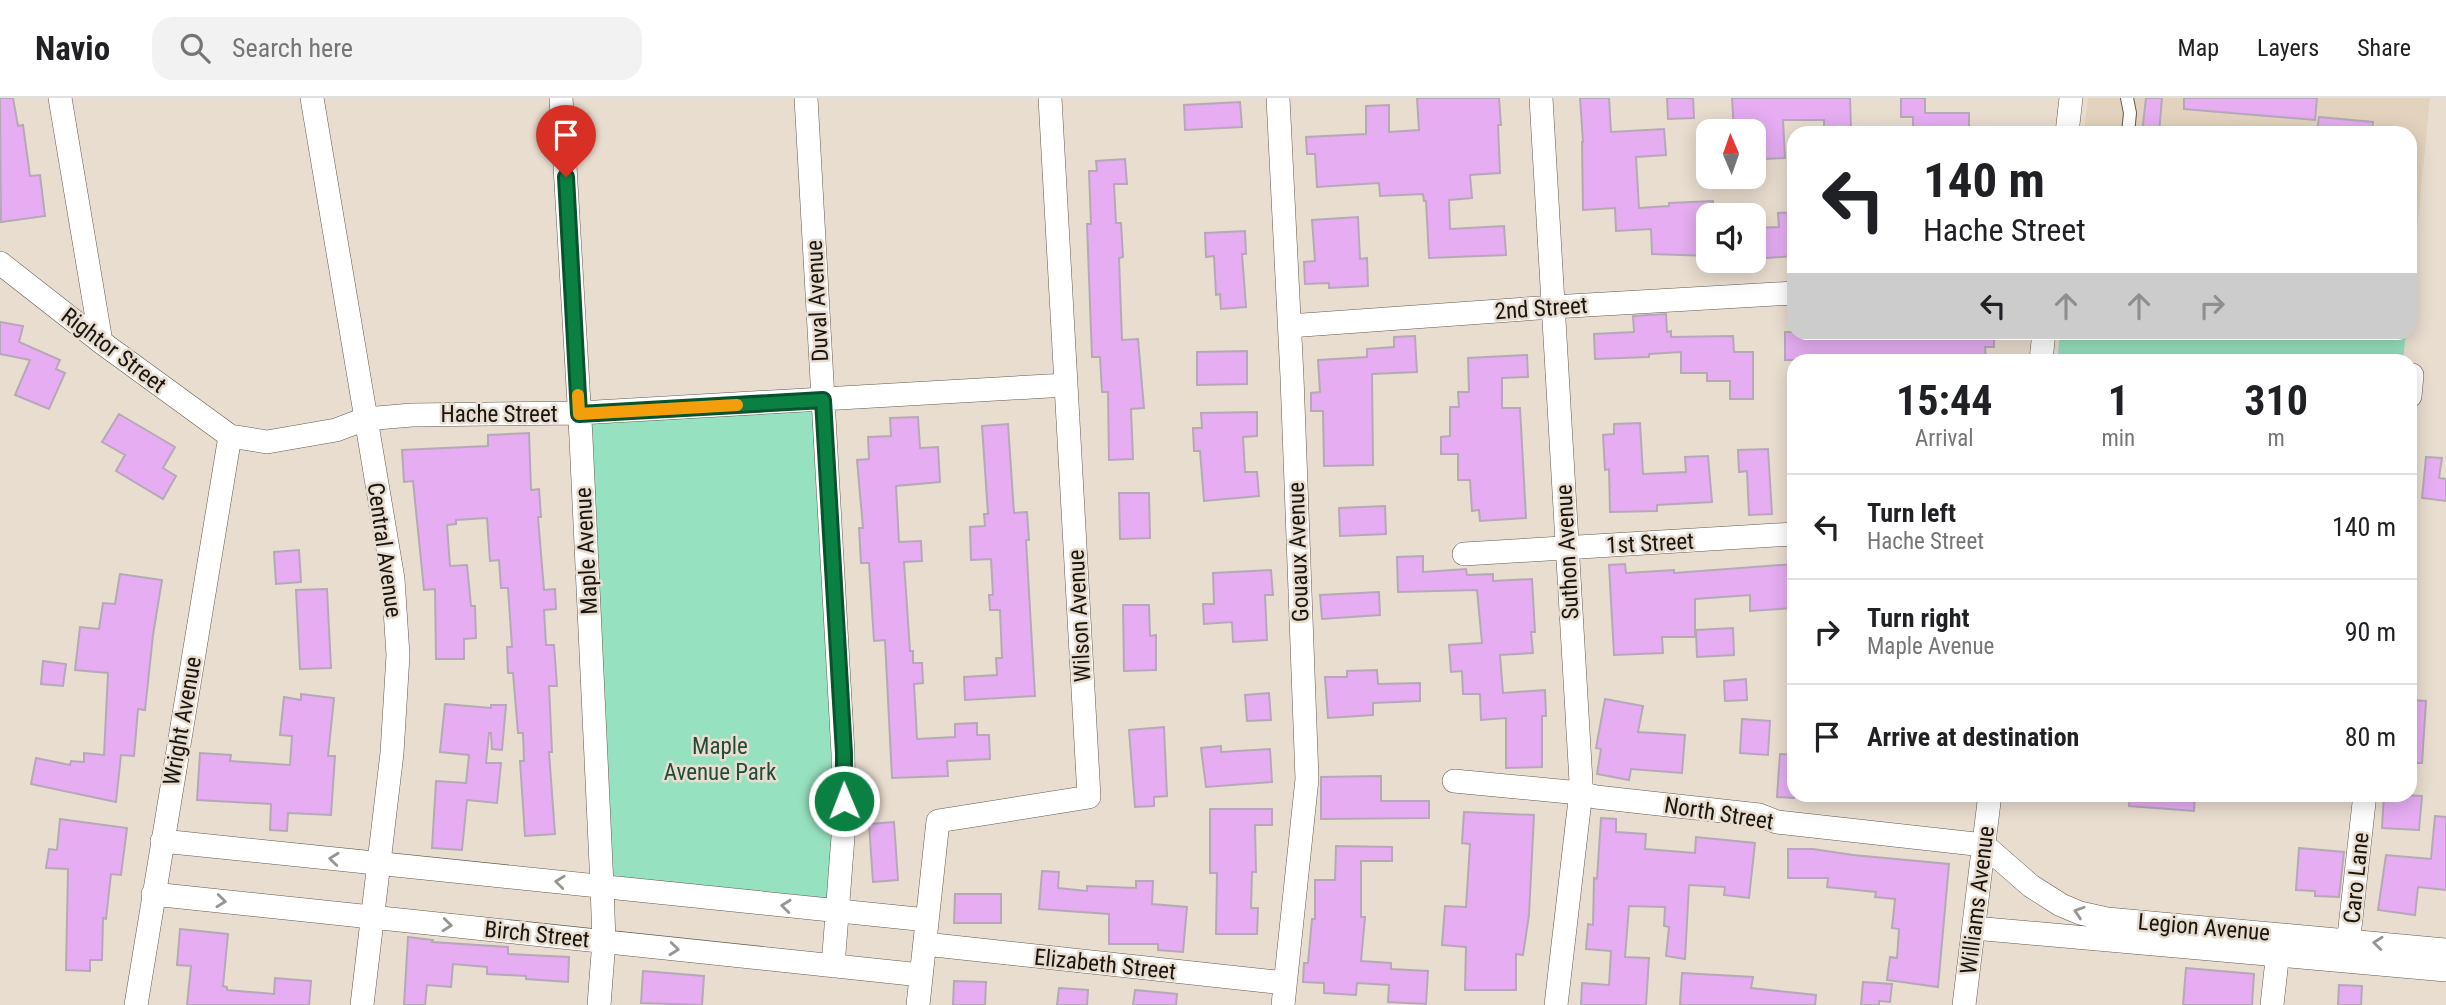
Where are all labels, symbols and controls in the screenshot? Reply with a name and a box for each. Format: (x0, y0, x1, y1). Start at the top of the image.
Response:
search box (152, 17, 642, 80)
text: Navio (35, 29, 110, 68)
icon: search (176, 29, 214, 67)
text: Search here (232, 33, 353, 63)
text: Map (2178, 34, 2219, 62)
text: Layers (2257, 34, 2319, 62)
text: Share (2357, 34, 2411, 62)
pin (536, 105, 596, 177)
icon: arrive (547, 116, 585, 154)
north arrow (1696, 119, 1766, 189)
map controls (1696, 119, 1766, 273)
text: 140 m (1923, 152, 2045, 209)
icon: left (1808, 154, 1899, 245)
button: sound (1696, 203, 1766, 273)
text: Hache Street (1923, 211, 2086, 249)
street label: Duval Avenue (801, 239, 834, 362)
icon: left (1974, 287, 2012, 325)
icon: ahead (2047, 287, 2085, 325)
icon: ahead (2120, 287, 2158, 325)
icon: right (2193, 287, 2231, 325)
street label: 2nd Street (1494, 292, 1588, 325)
street label: Rightor Street (56, 302, 171, 399)
text: 15:44 (1896, 376, 1992, 425)
text: 1 (2108, 376, 2129, 425)
text: 310 (2244, 376, 2308, 425)
street label: Hache Street (441, 401, 557, 428)
text: Arrival (1915, 425, 1973, 452)
text: min (2101, 425, 2135, 452)
text: m (2267, 425, 2285, 452)
street label: Central Avenue (362, 481, 407, 619)
street label: Gouaux Avenue (1283, 482, 1314, 622)
street label: Suthon Avenue (1550, 484, 1585, 620)
street label: Maple Avenue (570, 487, 603, 615)
text: Turn left (1867, 498, 1956, 528)
icon: left (1808, 508, 1846, 546)
text: 140 m (2332, 512, 2396, 542)
street label: 1st Street (1605, 528, 1695, 559)
text: Hache Street (1867, 528, 1984, 555)
street label: Wilson Avenue (1063, 549, 1096, 683)
text: Turn right (1867, 603, 1969, 633)
icon: right (1808, 613, 1846, 651)
text: 90 m (2345, 617, 2396, 647)
text: Maple Avenue (1867, 633, 1994, 660)
street label: Wright Avenue (158, 655, 207, 788)
icon: arrive (1808, 718, 1846, 756)
text: Arrive at destination (1867, 722, 2079, 752)
text: 80 m (2345, 722, 2396, 752)
park label: Maple Avenue Park (664, 733, 777, 786)
position arrow (807, 764, 881, 838)
street label: North Street (1662, 792, 1776, 835)
street label: Williams Avenue (1955, 824, 2000, 976)
street label: Caro Lane (2338, 831, 2375, 925)
one-way arrow (328, 852, 339, 867)
one-way arrow (554, 875, 565, 890)
one-way arrow (216, 893, 227, 908)
one-way arrow (780, 898, 792, 913)
one-way arrow (2074, 905, 2086, 920)
street label: Legion Avenue (2137, 908, 2271, 947)
street label: Birch Street (483, 916, 591, 953)
one-way arrow (442, 917, 453, 932)
one-way arrow (2372, 936, 2383, 951)
one-way arrow (668, 941, 679, 956)
street label: Elizabeth Street (1033, 944, 1177, 985)

